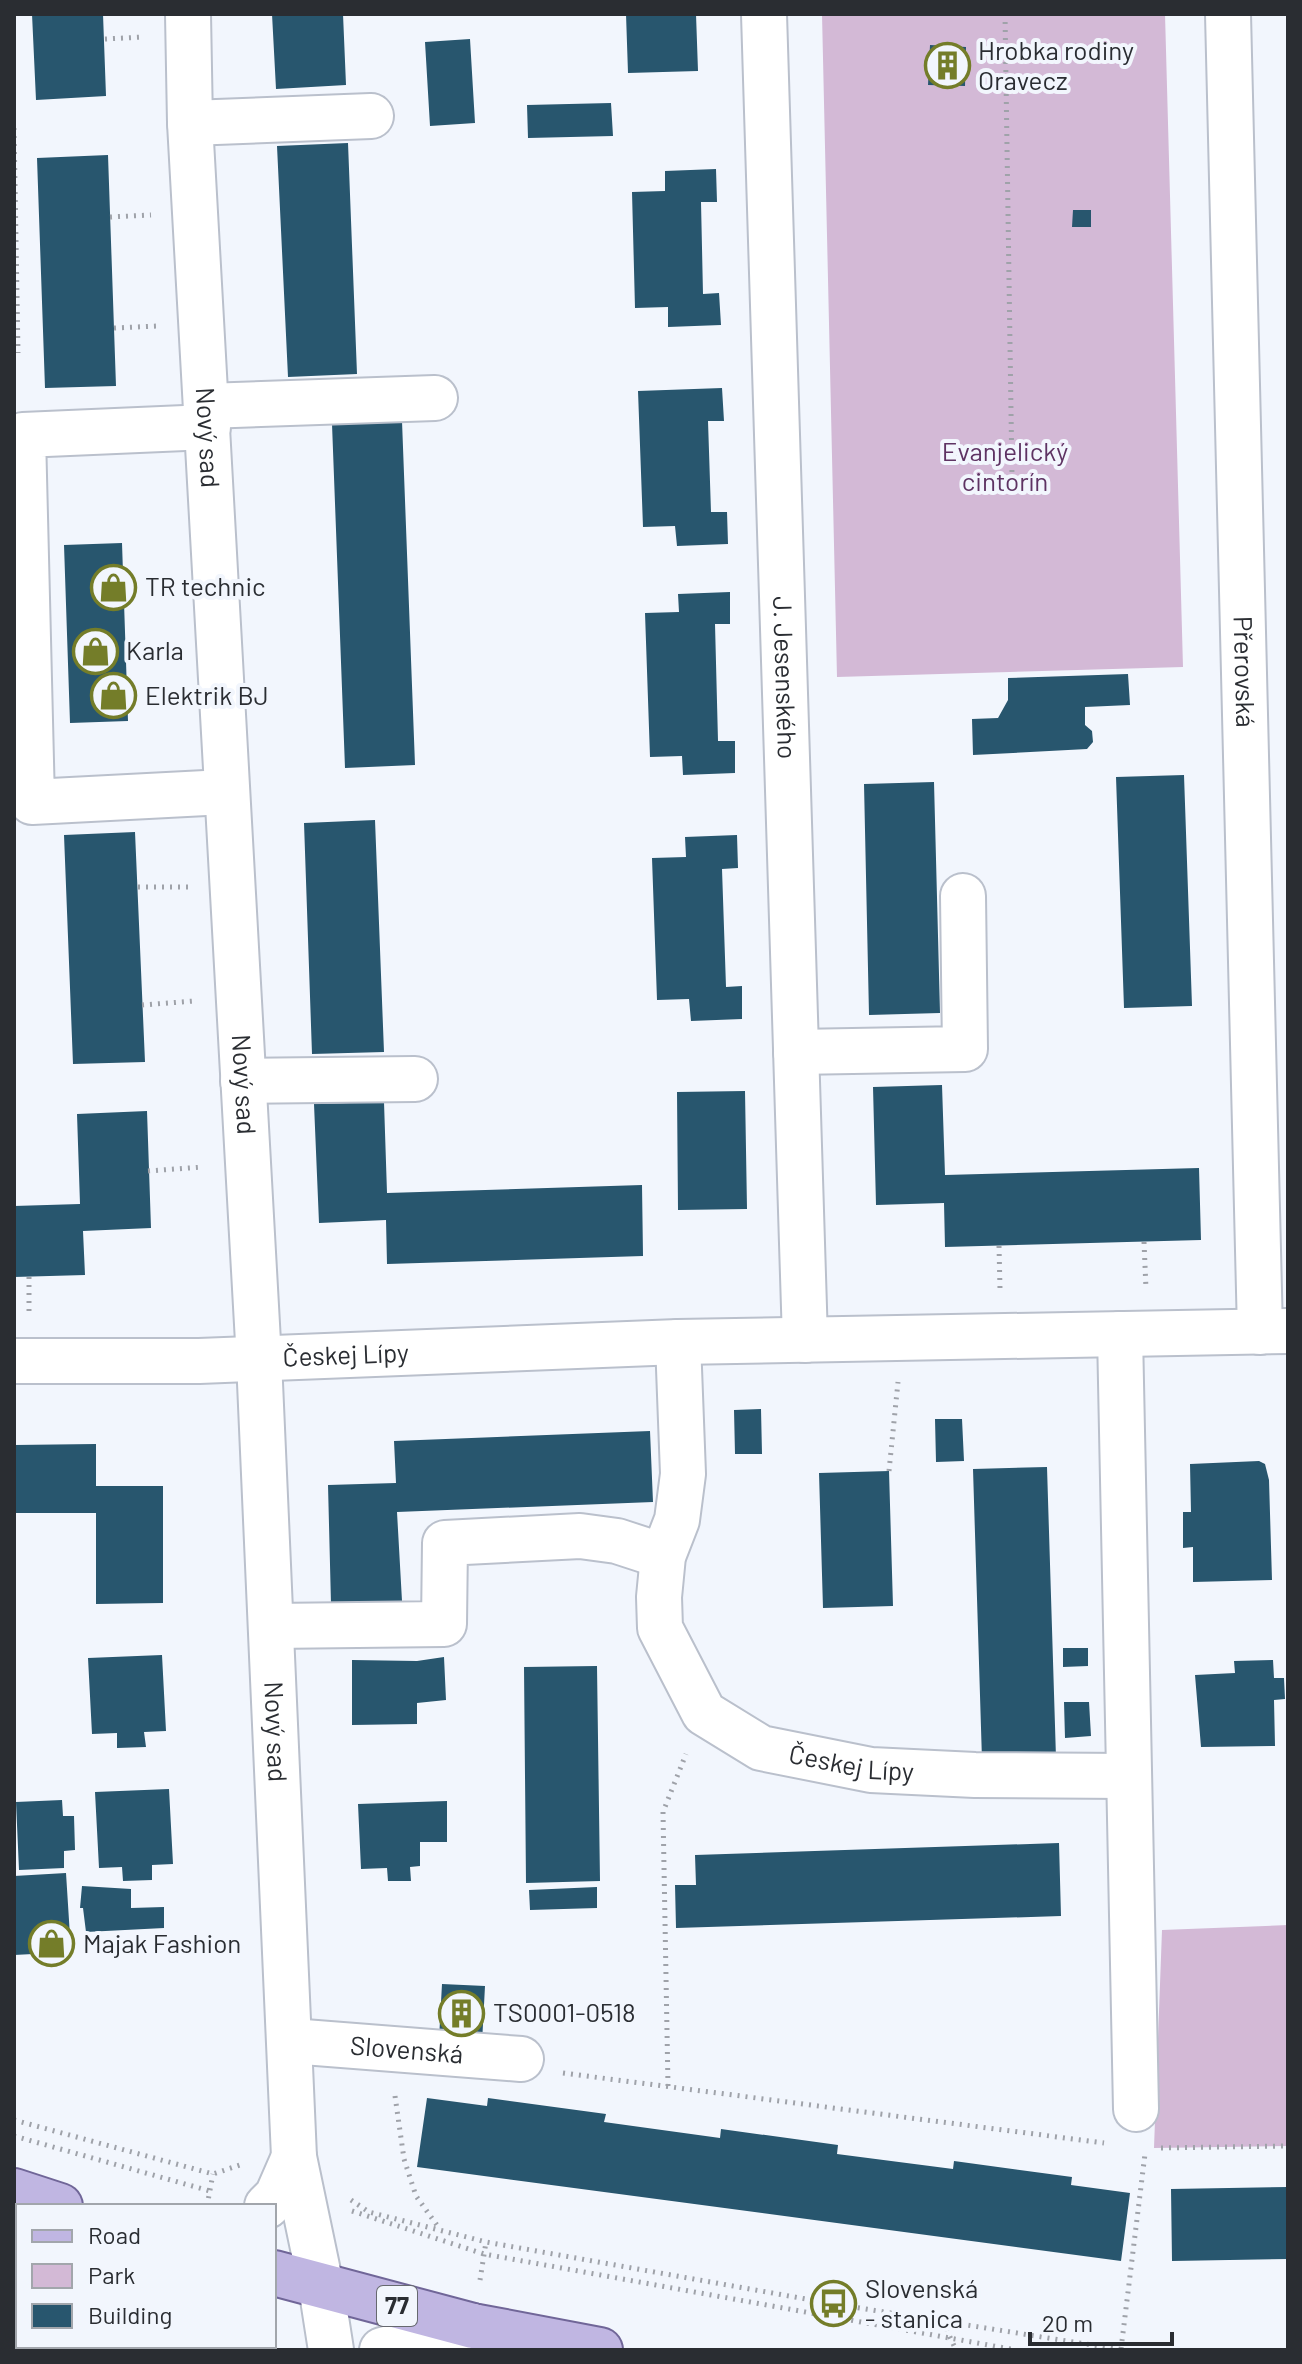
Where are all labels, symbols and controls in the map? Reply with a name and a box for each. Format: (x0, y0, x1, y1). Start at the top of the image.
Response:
place label: Hrobka rodiny Oravecz (978, 34, 1134, 95)
building icon: Hrobka rodiny Oravecz (923, 42, 971, 90)
street label: Nový sad (191, 386, 227, 489)
park label: Evanjelický cintorín (942, 435, 1068, 496)
shop icon: TR technic (90, 563, 138, 611)
place label: TR technic (145, 570, 266, 601)
street label: J. Jesenského (768, 596, 804, 760)
street label: Přerovská (1229, 616, 1262, 728)
shop icon: Karla (71, 627, 119, 675)
place label: Karla (126, 634, 184, 665)
shop icon: Elektrik BJ (90, 672, 138, 720)
place label: Elektrik BJ (145, 679, 269, 710)
street label: Nový sad (227, 1033, 263, 1136)
street label: Českej Lípy (282, 1336, 410, 1372)
street label: Nový sad (259, 1681, 295, 1783)
street label: Českej Lípy (787, 1737, 915, 1786)
shop icon: Majak Fashion (28, 1920, 76, 1968)
place label: Majak Fashion (83, 1927, 241, 1958)
building icon: TS0001-0518 (438, 1989, 486, 2037)
place label: TS0001-0518 (493, 1996, 636, 2027)
street label: Slovenská (349, 2029, 464, 2068)
legend (16, 2204, 276, 2348)
text: Road (88, 2220, 141, 2249)
text: Park (88, 2260, 135, 2289)
place label: Slovenská - stanica (865, 2272, 978, 2333)
bus stop icon: Slovenská - stanica (810, 2280, 858, 2328)
road number: 77 (377, 2286, 417, 2326)
scale bar (1030, 2296, 1172, 2346)
text: Building (88, 2300, 172, 2329)
text: 20 m (1042, 2308, 1093, 2337)

